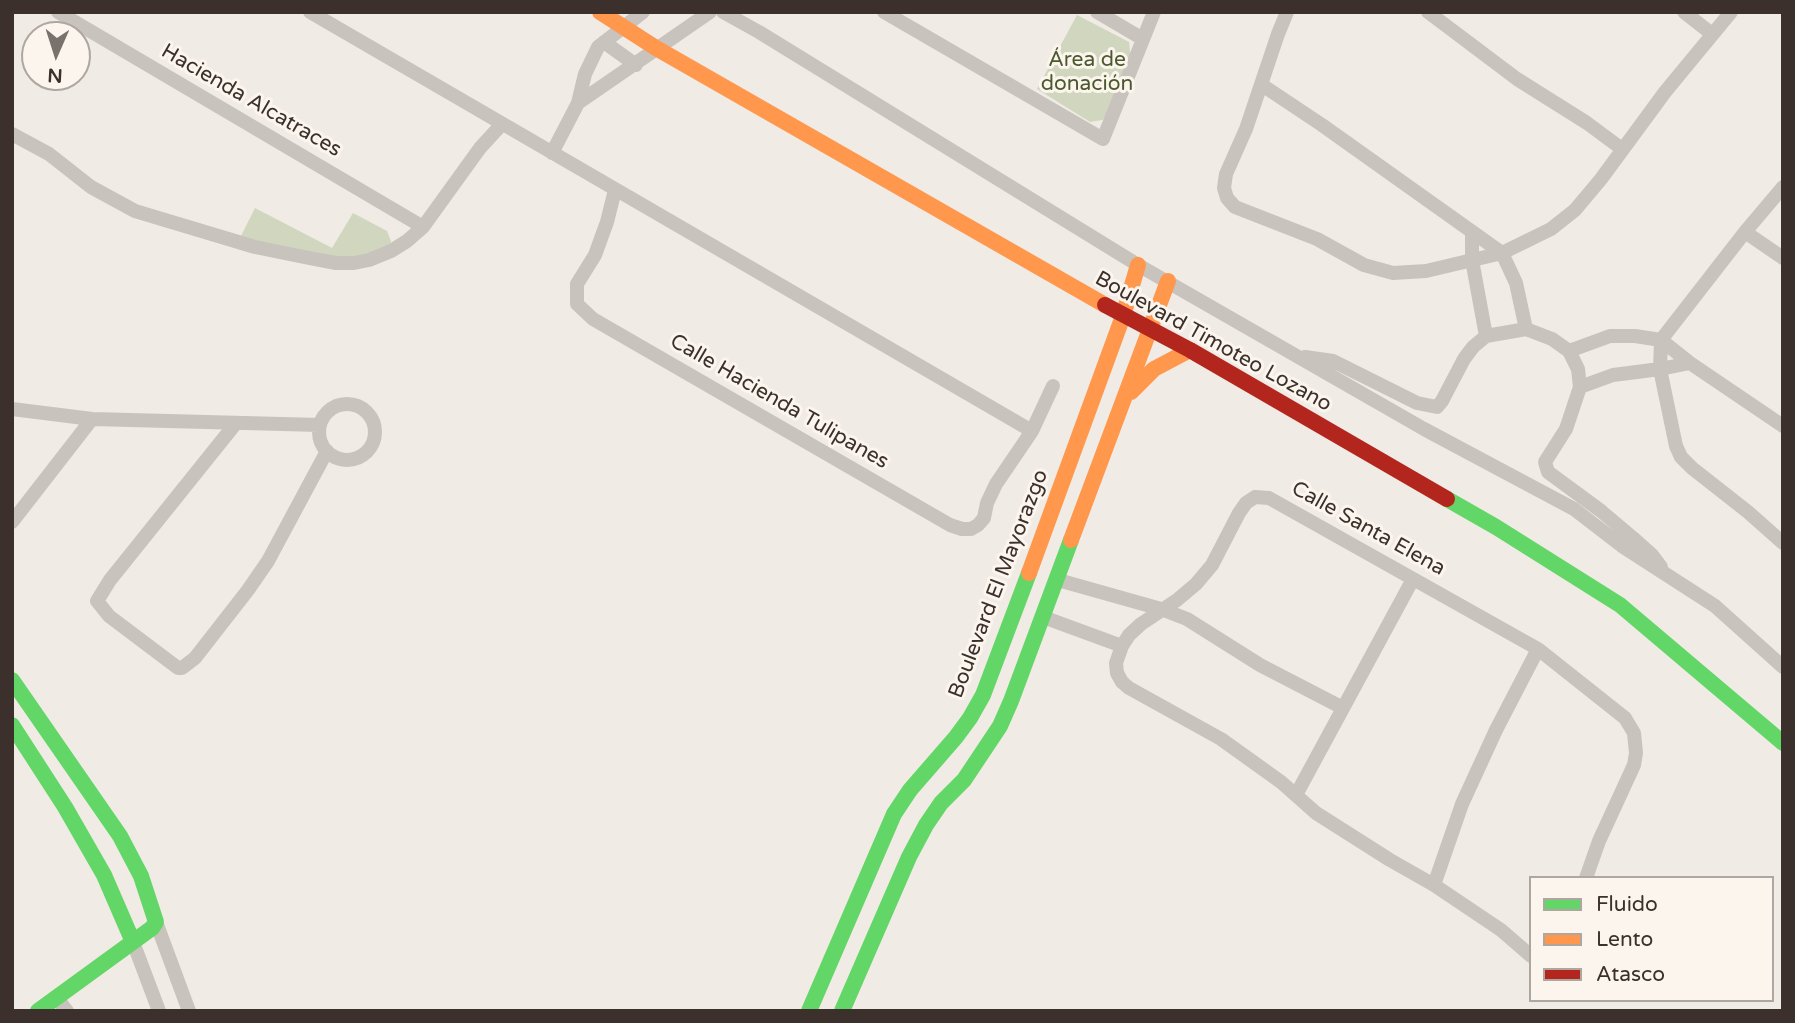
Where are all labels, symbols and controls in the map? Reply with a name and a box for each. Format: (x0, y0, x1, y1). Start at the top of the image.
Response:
north arrow (21, 21, 91, 91)
street label: Hacienda Alcatraces (156, 39, 346, 163)
park label: Área de donación (1041, 47, 1133, 97)
text: N (47, 64, 63, 86)
street label: Boulevard Timoteo Lozano (1090, 266, 1336, 418)
street label: Calle Hacienda Tulipanes (665, 329, 893, 475)
street label: Boulevard El Mayorazgo (944, 466, 1054, 702)
street label: Calle Santa Elena (1287, 476, 1449, 582)
legend (1529, 876, 1774, 1002)
text: Fluido (1596, 892, 1658, 917)
text: Lento (1596, 927, 1653, 952)
text: Atasco (1596, 962, 1665, 987)

